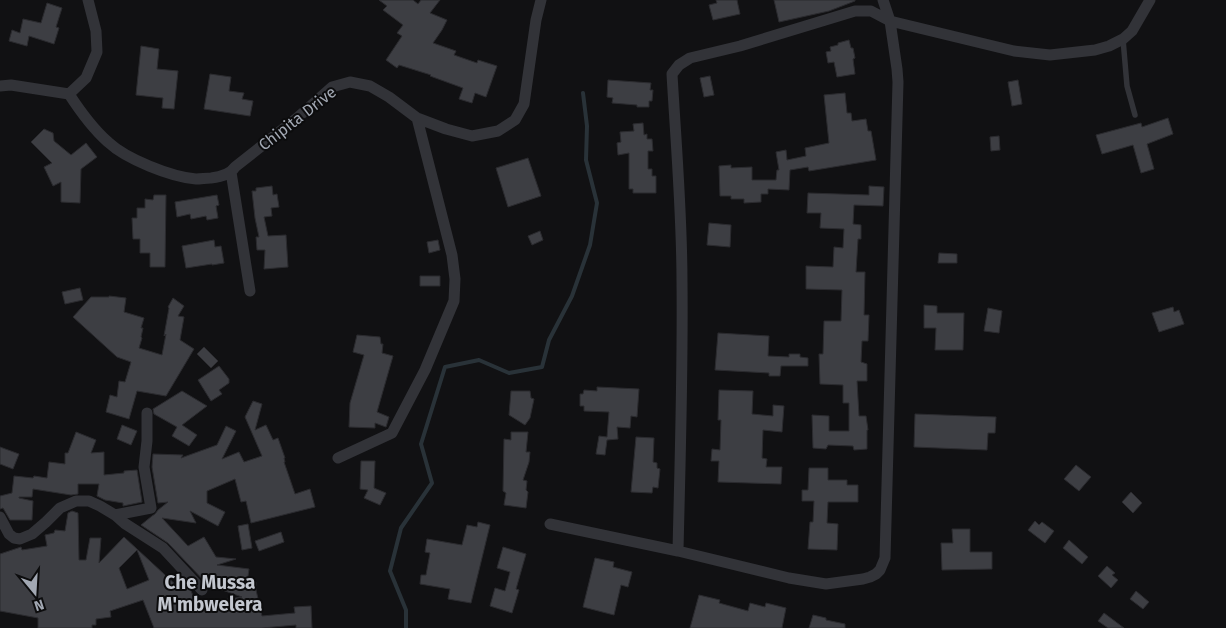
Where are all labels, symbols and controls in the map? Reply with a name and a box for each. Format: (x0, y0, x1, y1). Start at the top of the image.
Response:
street label: Chipita Drive (255, 82, 340, 154)
north arrow (10, 568, 60, 618)
district label: Che Mussa M'mbwelera (158, 571, 262, 616)
text: N (32, 595, 46, 614)

